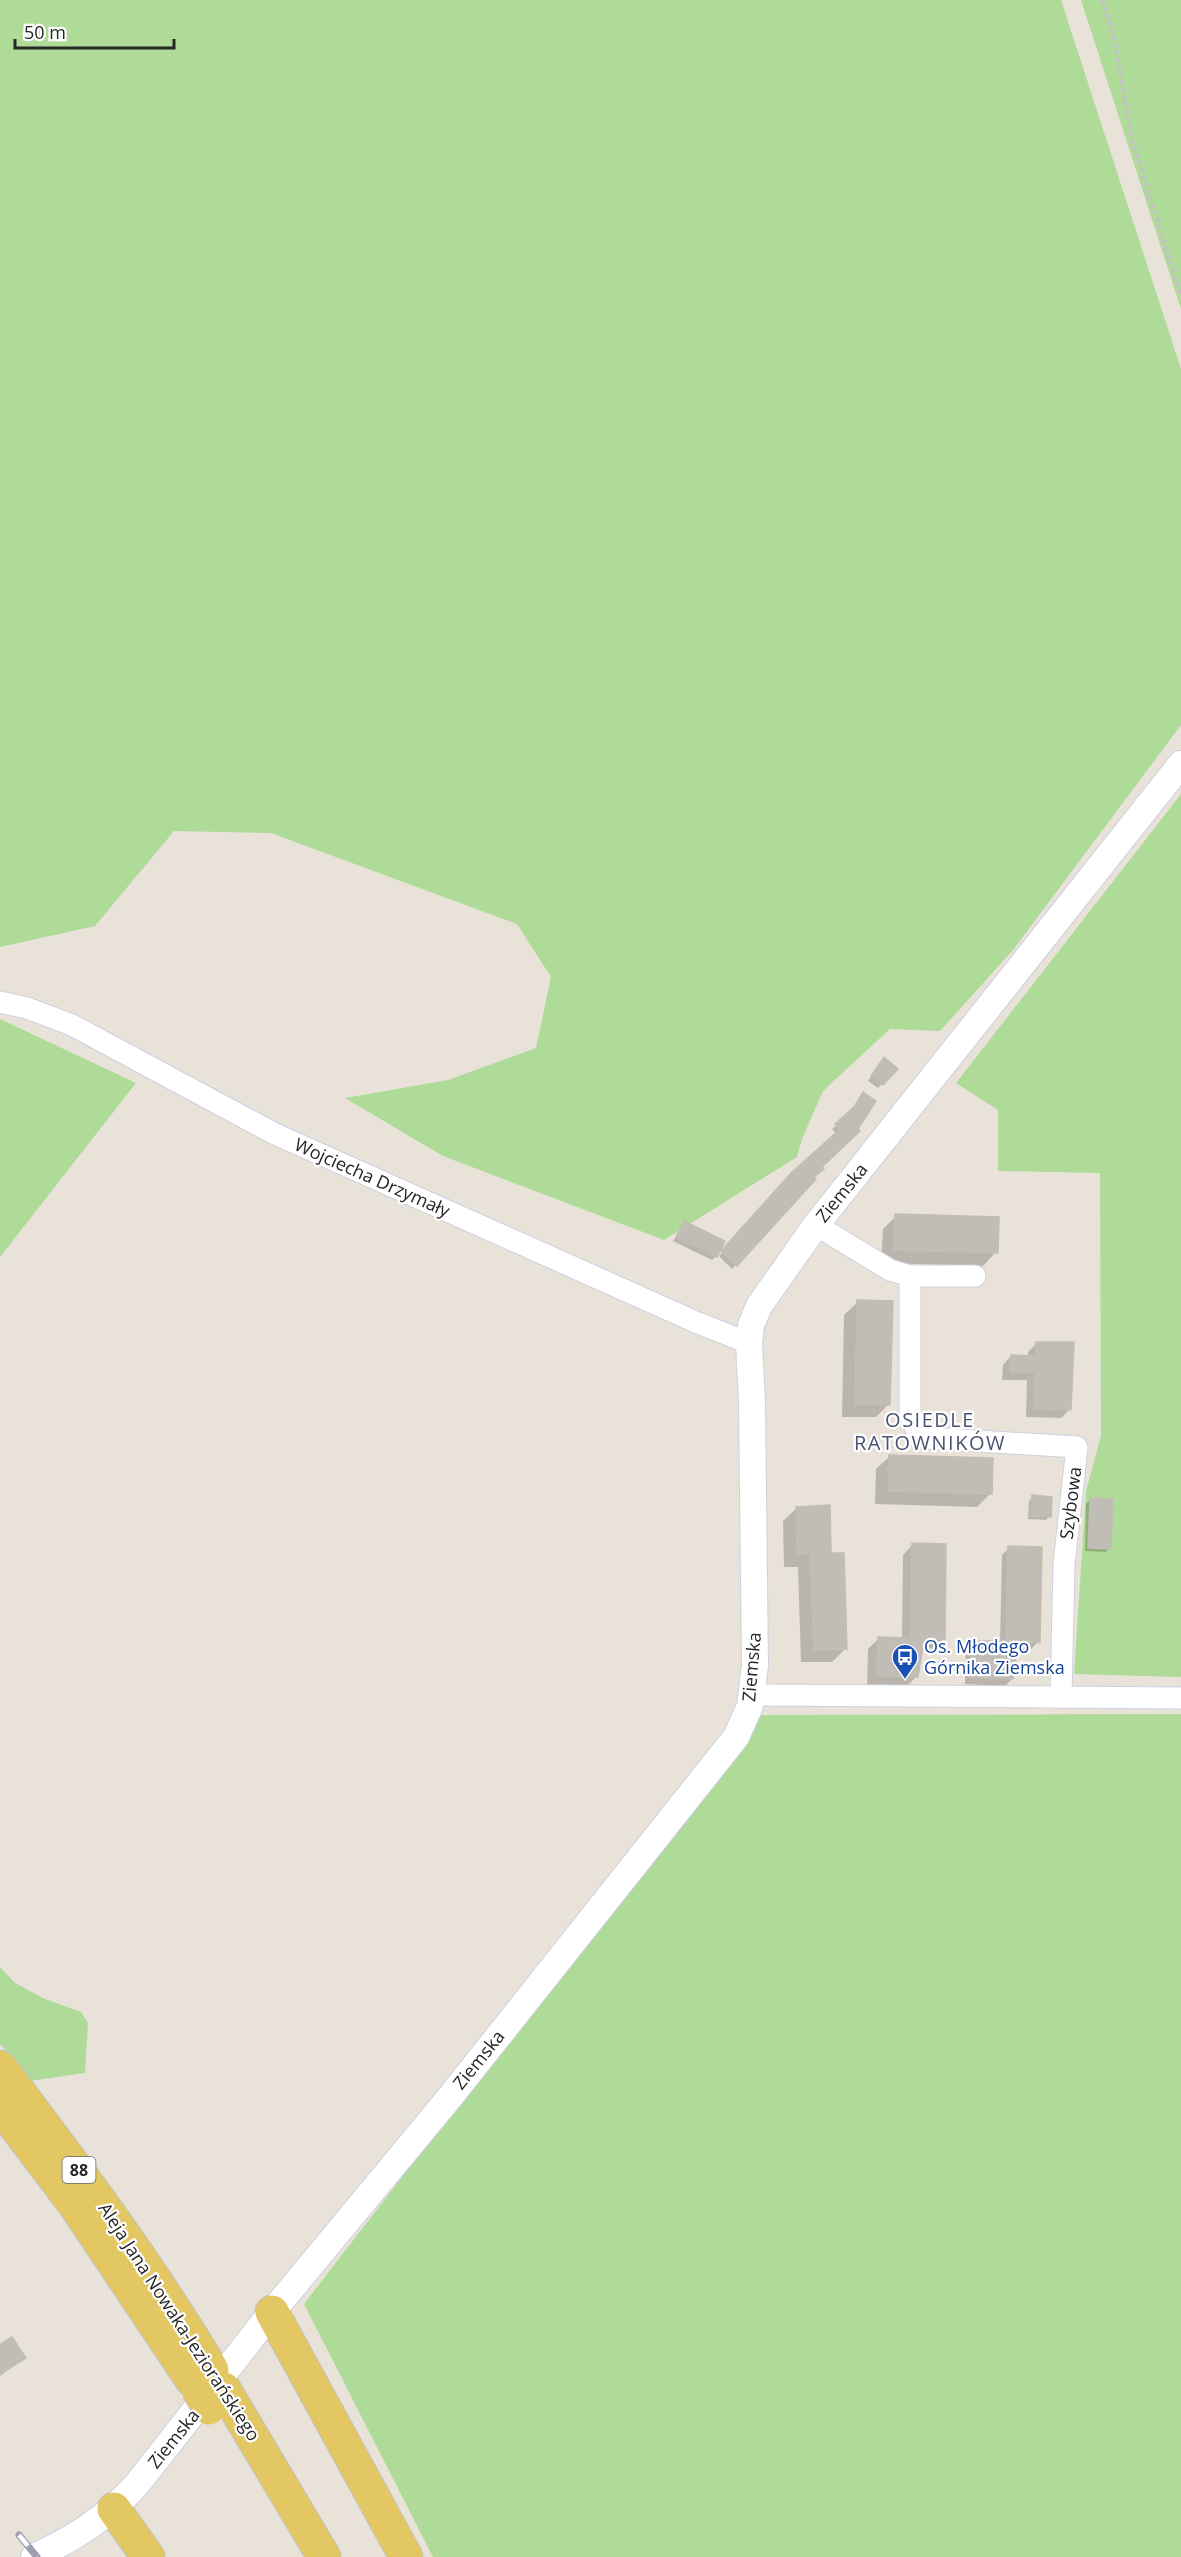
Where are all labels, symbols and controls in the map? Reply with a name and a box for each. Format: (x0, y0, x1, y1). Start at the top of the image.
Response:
scale bar (15, 12, 174, 50)
text: 50 m (24, 20, 66, 44)
street label: Wojciecha Drzymały (291, 1132, 455, 1223)
street label: Ziemska (810, 1158, 872, 1227)
district label: OSIEDLE RATOWNIKÓW (854, 1406, 1006, 1456)
street label: Szybowa (1054, 1465, 1086, 1541)
street label: Ziemska (736, 1631, 766, 1703)
place label: Os. Młodego Górnika Ziemska (924, 1634, 1065, 1679)
bus stop icon: Os. Młodego Górnika Ziemska (890, 1642, 920, 1680)
street label: Ziemska (447, 2025, 509, 2094)
road number: 88 (62, 2157, 96, 2183)
street label: Aleja Jana Nowaka-Jeziorańskiego (94, 2198, 266, 2445)
street label: Ziemska (142, 2404, 204, 2473)

